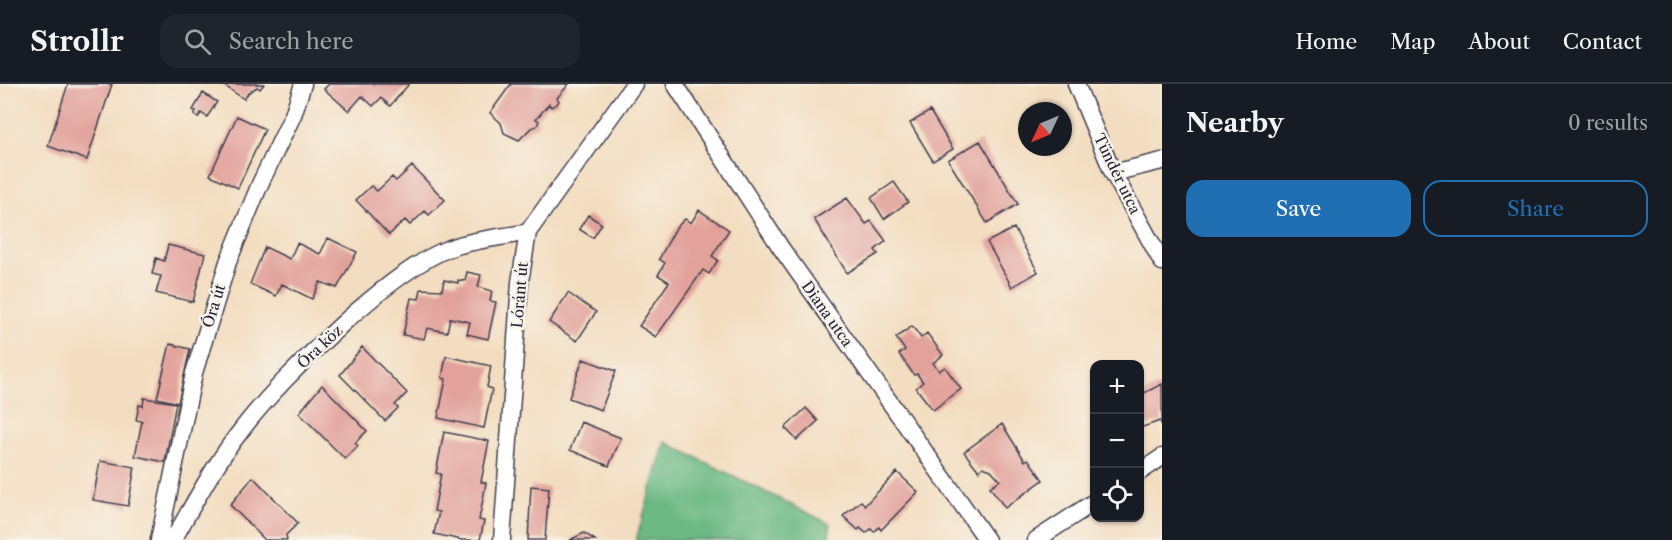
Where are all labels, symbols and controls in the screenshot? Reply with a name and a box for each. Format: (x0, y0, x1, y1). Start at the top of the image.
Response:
search box (160, 14, 580, 68)
text: Strollr (30, 24, 124, 58)
icon: search (181, 25, 214, 58)
text: Search here (229, 28, 353, 55)
text: Home (1296, 29, 1357, 54)
text: Map (1390, 29, 1435, 54)
text: About (1468, 29, 1530, 54)
text: Contact (1563, 29, 1642, 54)
north arrow (1018, 102, 1072, 156)
text: Nearby (1186, 107, 1284, 139)
text: 0 results (1568, 111, 1648, 135)
street label: Tündér utca (1090, 131, 1145, 217)
button: Save (1186, 180, 1411, 237)
button: Share (1423, 180, 1648, 237)
street label: Lóránt út (507, 260, 532, 329)
street label: Diana utca (798, 277, 857, 350)
street label: Óra út (198, 281, 229, 330)
street label: Óra köz (293, 321, 347, 373)
map controls (1090, 360, 1144, 522)
button: + (1090, 360, 1144, 414)
button: − (1090, 414, 1144, 468)
button: locate (1090, 468, 1144, 522)

